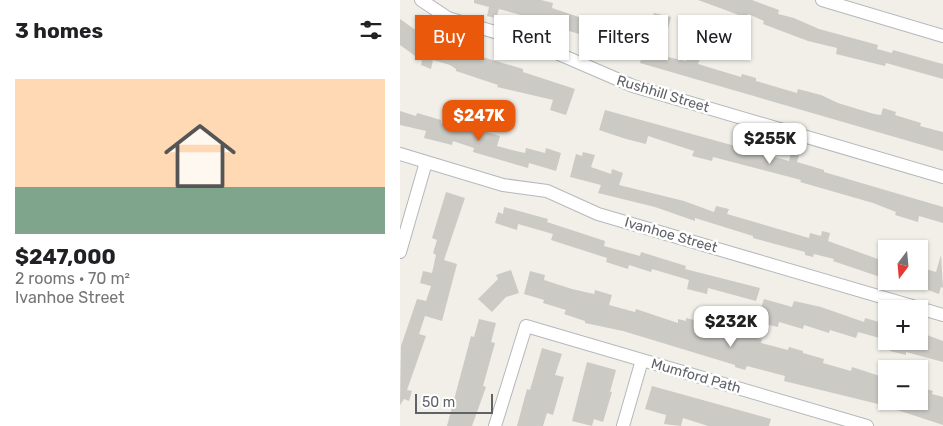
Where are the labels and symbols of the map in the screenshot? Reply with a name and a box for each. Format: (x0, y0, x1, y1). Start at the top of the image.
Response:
street label: Rushhill Street (615, 72, 712, 116)
pin: $247K (444, 100, 514, 142)
pin: $255K (735, 122, 805, 165)
street label: Ivanhoe Street (623, 214, 720, 257)
north arrow (878, 240, 928, 290)
pin: $232K (696, 306, 766, 348)
street label: Mumford Path (649, 355, 743, 397)
scale bar (415, 391, 492, 414)

